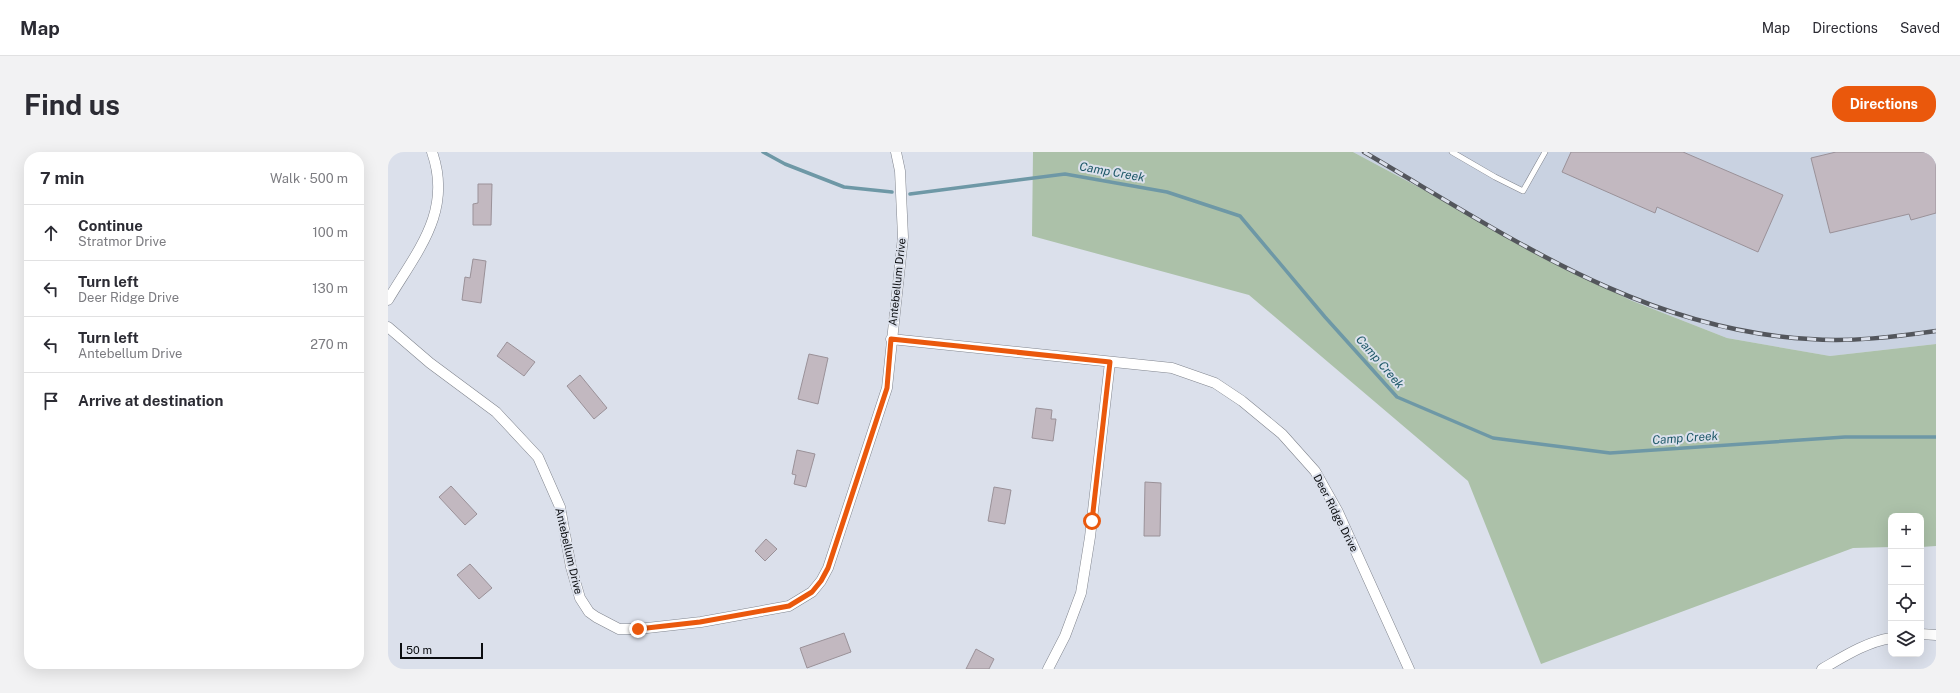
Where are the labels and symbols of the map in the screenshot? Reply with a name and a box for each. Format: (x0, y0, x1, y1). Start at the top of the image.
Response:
water label: Camp Creek (1078, 159, 1146, 185)
street label: Antebellum Drive (886, 237, 908, 327)
water label: Camp Creek (1353, 333, 1407, 392)
water label: Camp Creek (1652, 429, 1719, 447)
street label: Deer Ridge Drive (1311, 472, 1361, 554)
street label: Antebellum Drive (553, 507, 585, 595)
route start (1083, 512, 1101, 530)
route end (629, 620, 647, 638)
scale bar (400, 641, 483, 660)

